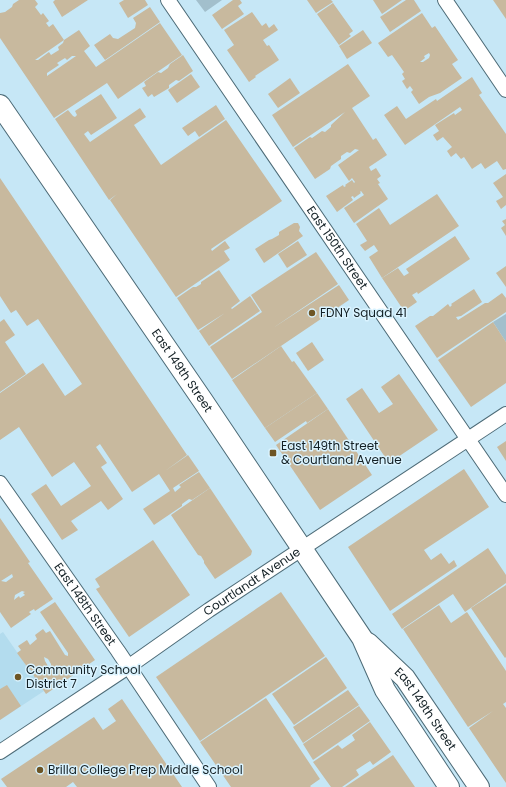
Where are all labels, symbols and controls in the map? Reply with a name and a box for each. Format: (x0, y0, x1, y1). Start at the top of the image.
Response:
street label: East 150th Street (303, 202, 372, 293)
place label: FDNY Squad 41 (320, 304, 407, 321)
marker: FDNY Squad 41 (307, 308, 317, 318)
street label: East 149th Street (148, 325, 217, 415)
place label: East 149th Street & Courtland Avenue (281, 437, 402, 468)
marker: East 149th Street & Courtland Avenue (268, 448, 278, 458)
street label: Courtlandt Avenue (200, 543, 303, 620)
street label: East 148th Street (50, 559, 120, 649)
place label: Community School District 7 (26, 661, 141, 692)
street label: East 149th Street (391, 663, 461, 754)
marker: Community School District 7 (13, 672, 23, 682)
place label: Brilla College Prep Middle School (48, 761, 243, 778)
marker: Brilla College Prep Middle School (35, 765, 45, 775)

